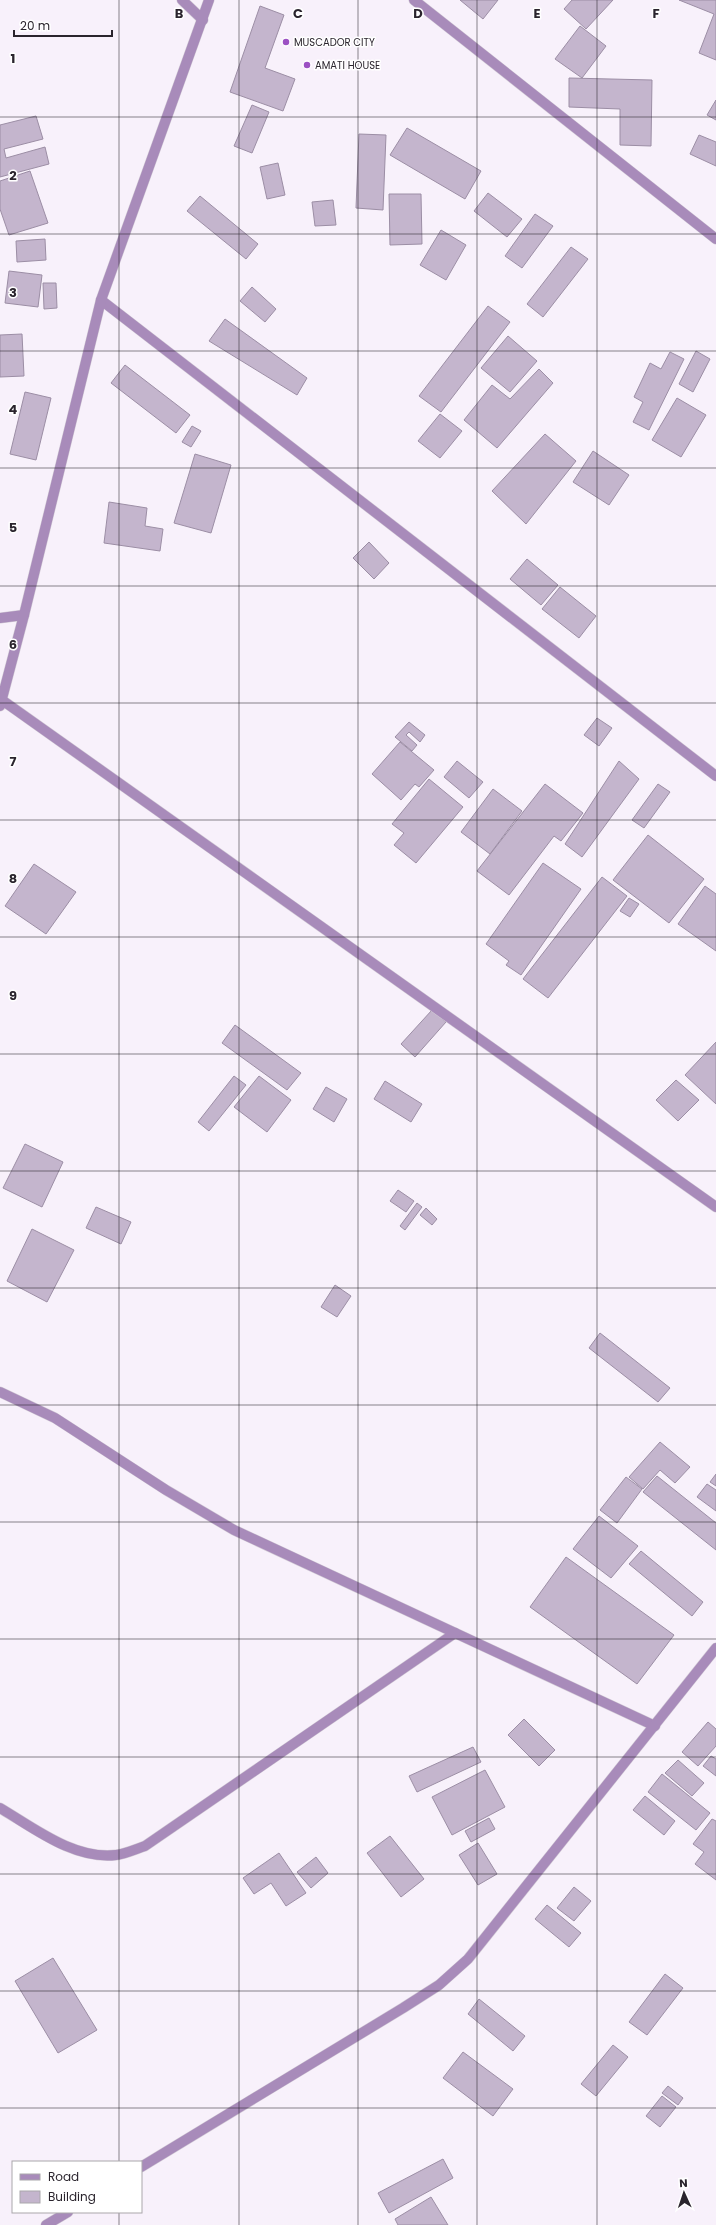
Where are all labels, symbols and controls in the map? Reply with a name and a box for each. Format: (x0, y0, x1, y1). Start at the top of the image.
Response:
text: B (175, 4, 184, 23)
text: C (293, 4, 303, 23)
text: D (413, 4, 423, 23)
text: E (533, 4, 541, 23)
text: F (652, 4, 660, 23)
scale bar (14, 12, 112, 38)
text: 20 m (20, 17, 50, 34)
place label: MUSCADOR CITY (294, 35, 375, 50)
marker: MUSCADOR CITY (281, 37, 291, 47)
text: 1 (11, 49, 15, 68)
place label: AMATI HOUSE (315, 58, 380, 73)
marker: AMATI HOUSE (302, 60, 312, 70)
text: 2 (9, 166, 17, 185)
text: 3 (9, 283, 17, 302)
text: 4 (9, 400, 18, 419)
text: 5 (9, 518, 17, 537)
text: 6 (9, 635, 17, 654)
text: 7 (10, 752, 17, 771)
text: 8 (9, 869, 17, 888)
text: 9 (9, 986, 17, 1005)
legend (12, 2161, 142, 2213)
text: Road (48, 2168, 79, 2185)
north arrow (664, 2173, 704, 2213)
text: N (679, 2175, 688, 2191)
text: Building (48, 2188, 96, 2205)

